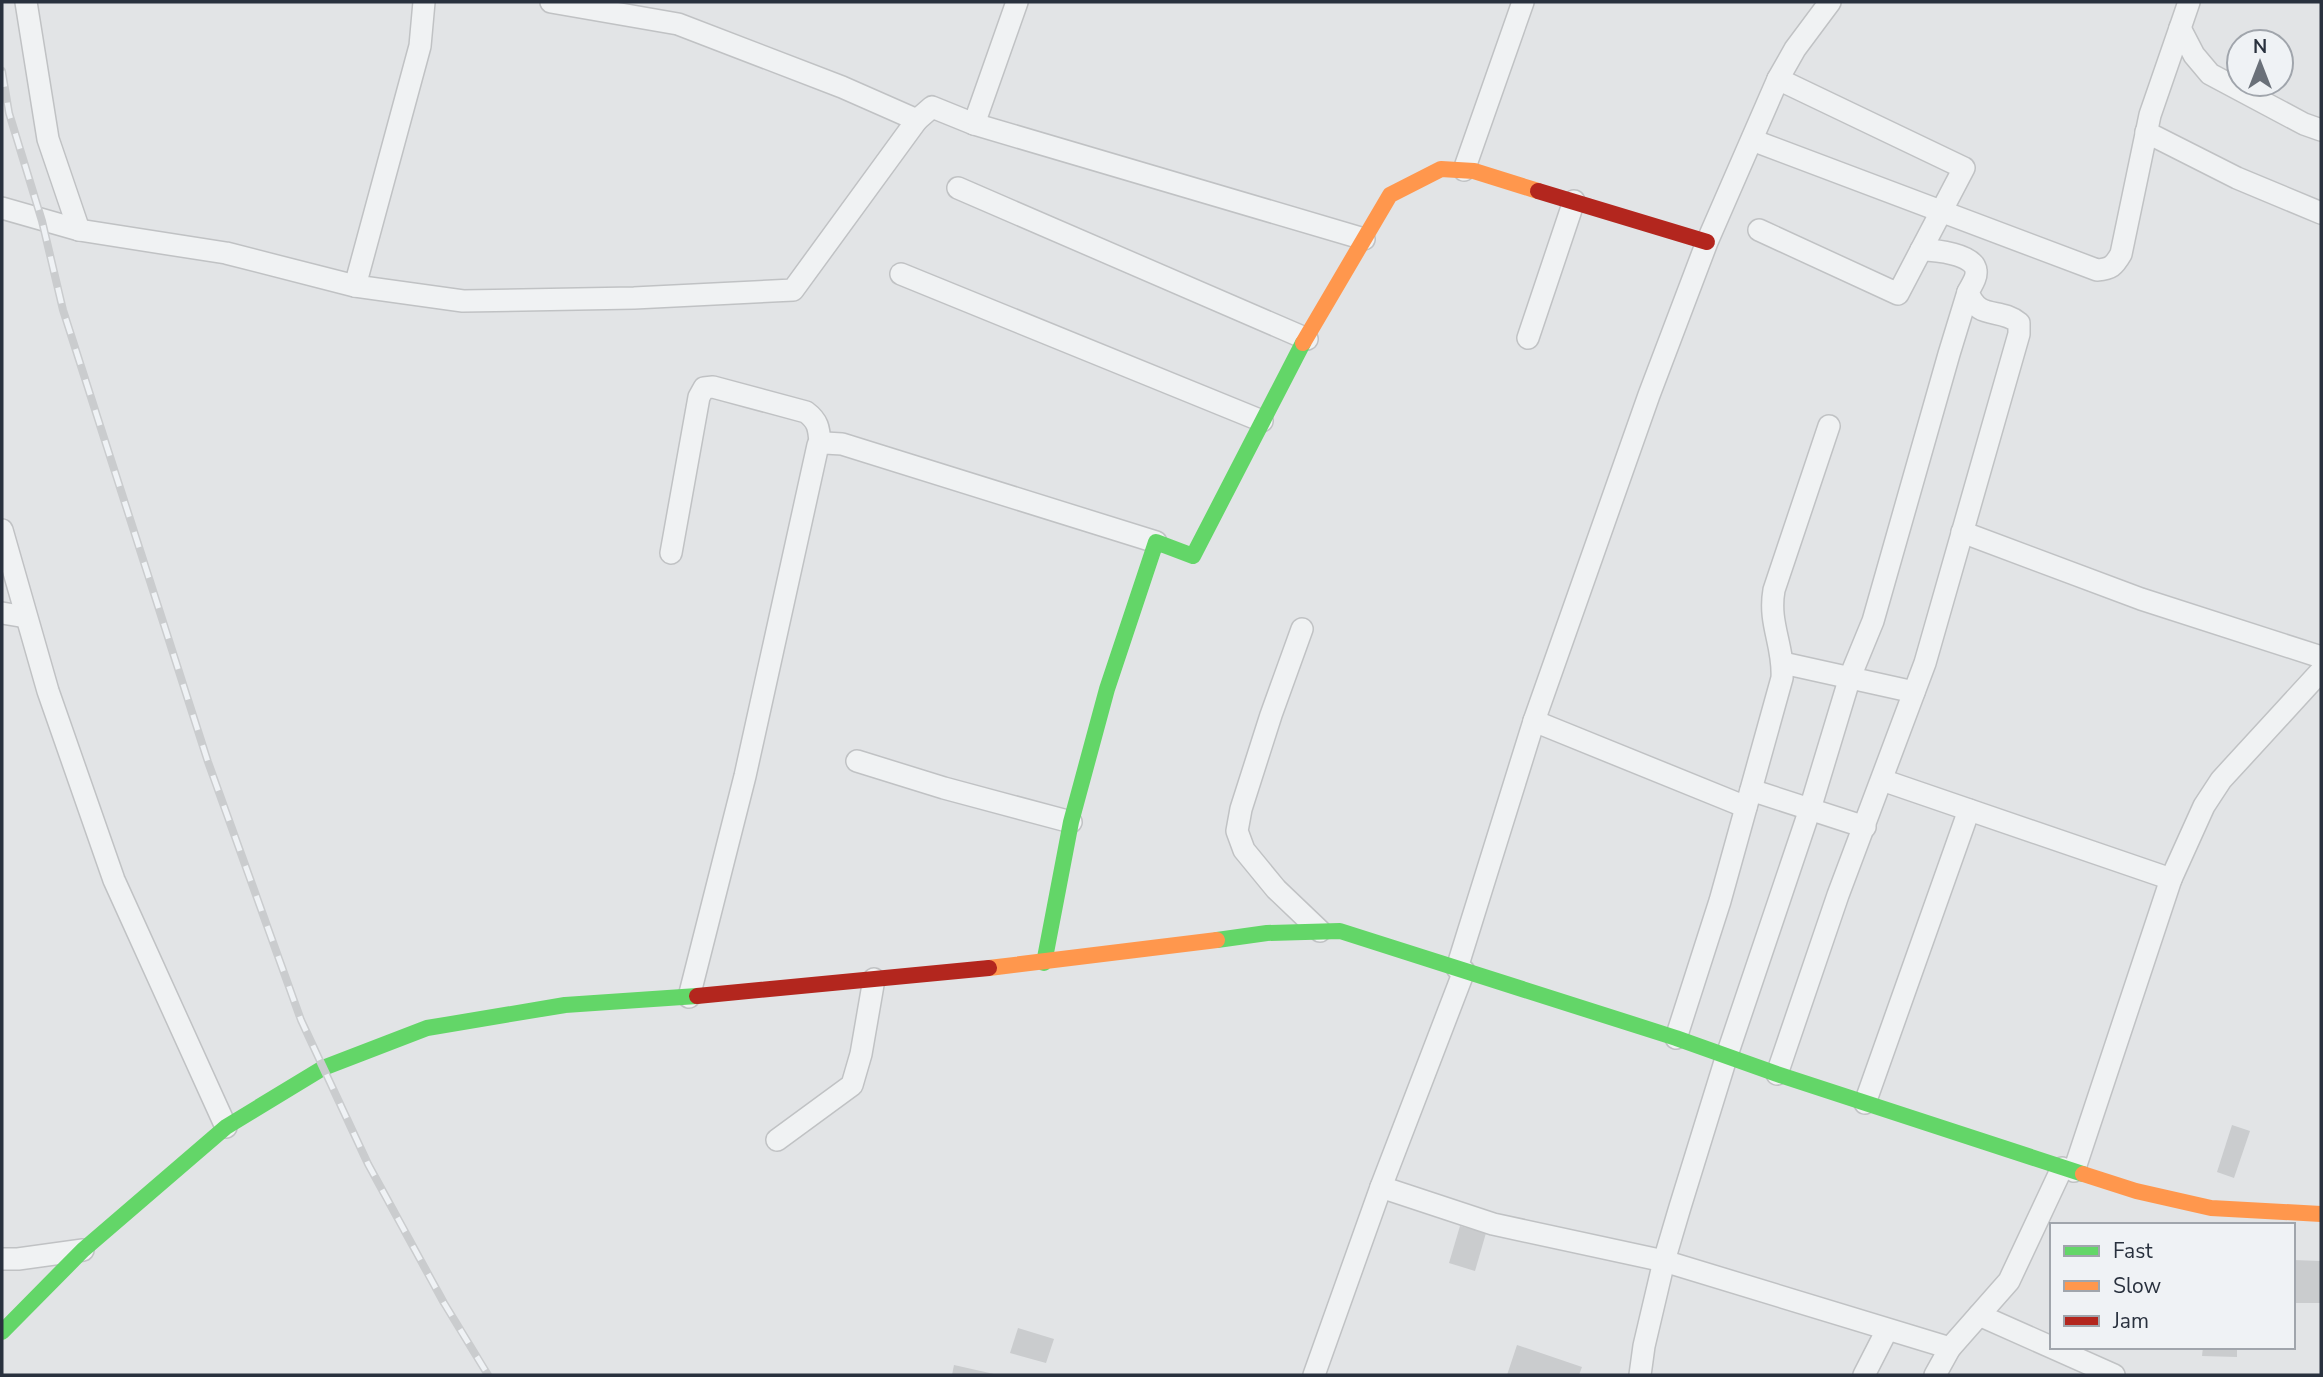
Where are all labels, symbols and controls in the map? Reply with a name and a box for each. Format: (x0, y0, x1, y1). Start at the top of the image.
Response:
north arrow (2225, 28, 2295, 98)
text: N (2253, 34, 2267, 60)
legend (2050, 1223, 2295, 1349)
text: Fast (2113, 1237, 2153, 1265)
text: Slow (2113, 1272, 2162, 1300)
text: Jam (2112, 1307, 2149, 1335)

